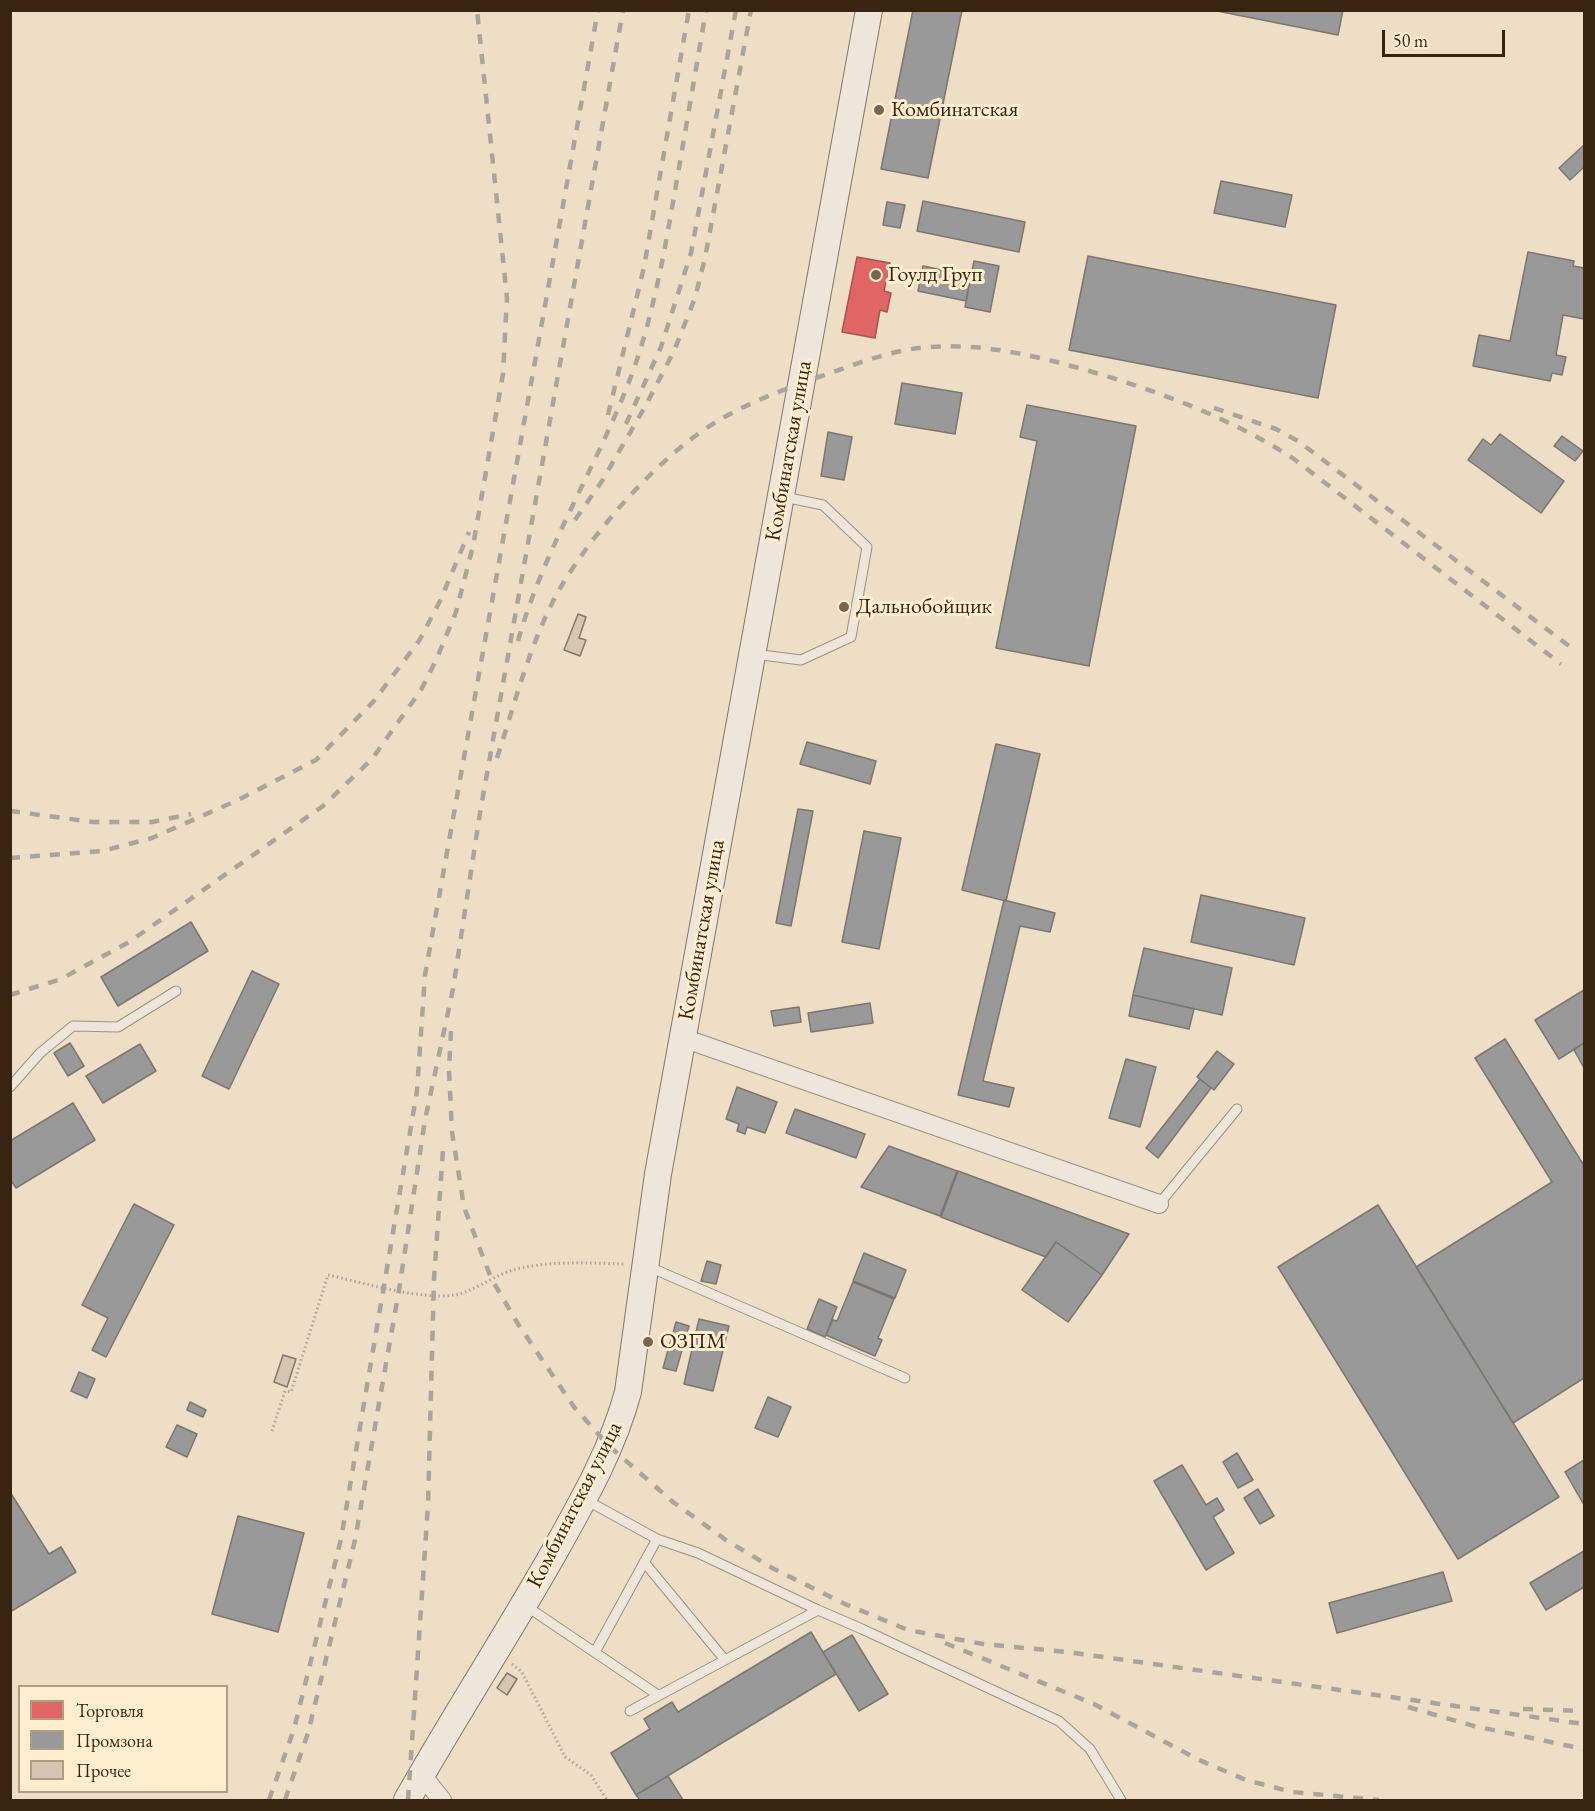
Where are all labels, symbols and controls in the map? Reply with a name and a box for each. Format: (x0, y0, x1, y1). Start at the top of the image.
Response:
scale bar (1385, 18, 1508, 56)
text: 50 m (1393, 29, 1428, 52)
place label: Комбинатская (891, 97, 1018, 123)
marker: Комбинатская (872, 103, 886, 117)
place label: Гоулд Груп (888, 262, 983, 288)
marker: Гоулд Груп (869, 268, 883, 282)
street label: Комбинатская улица (760, 359, 818, 543)
place label: Дальнобойщик (856, 594, 992, 620)
marker: Дальнобойщик (837, 600, 851, 614)
street label: Комбинатская улица (673, 838, 731, 1022)
place label: ОЗПМ (660, 1329, 726, 1355)
marker: ОЗПМ (641, 1335, 655, 1349)
street label: Комбинатская улица (522, 1417, 628, 1593)
legend (18, 1685, 228, 1793)
text: Торговля (76, 1699, 144, 1722)
text: Промзона (76, 1729, 153, 1752)
text: Прочее (76, 1759, 131, 1782)

